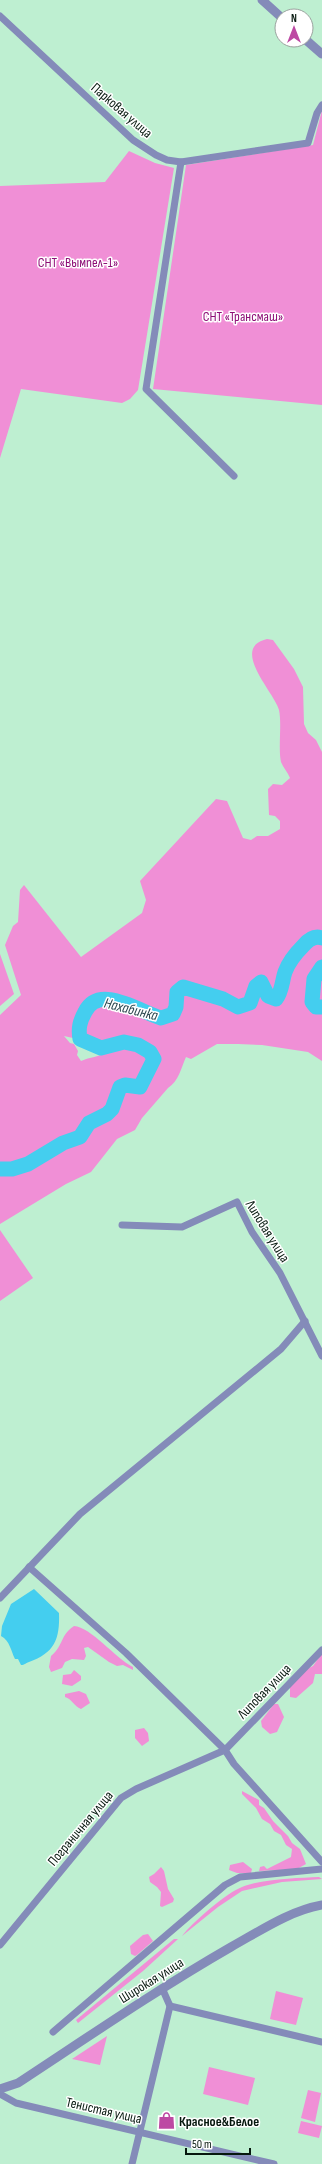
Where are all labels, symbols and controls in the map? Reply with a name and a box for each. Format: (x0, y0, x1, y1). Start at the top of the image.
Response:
north arrow (274, 8, 314, 48)
text: N (291, 12, 297, 25)
street label: Парковая улица (88, 79, 156, 142)
park label: СНТ «Вымпел-1» (38, 254, 118, 271)
park label: СНТ «Трансмаш» (203, 308, 283, 325)
water label: Нахабинка (102, 994, 160, 1025)
street label: Липовая улица (241, 1196, 293, 1265)
street label: Липовая улица (233, 1660, 295, 1723)
street label: Пограничная улица (44, 1787, 117, 1869)
street label: Широкая улица (116, 1954, 187, 2007)
street label: Тенистая улица (64, 2094, 143, 2127)
shop icon: Красное&Белое (156, 2111, 176, 2131)
place label: Красное&Белое (179, 2113, 259, 2130)
scale bar (186, 2130, 250, 2156)
text: 50 m (192, 2137, 212, 2152)

